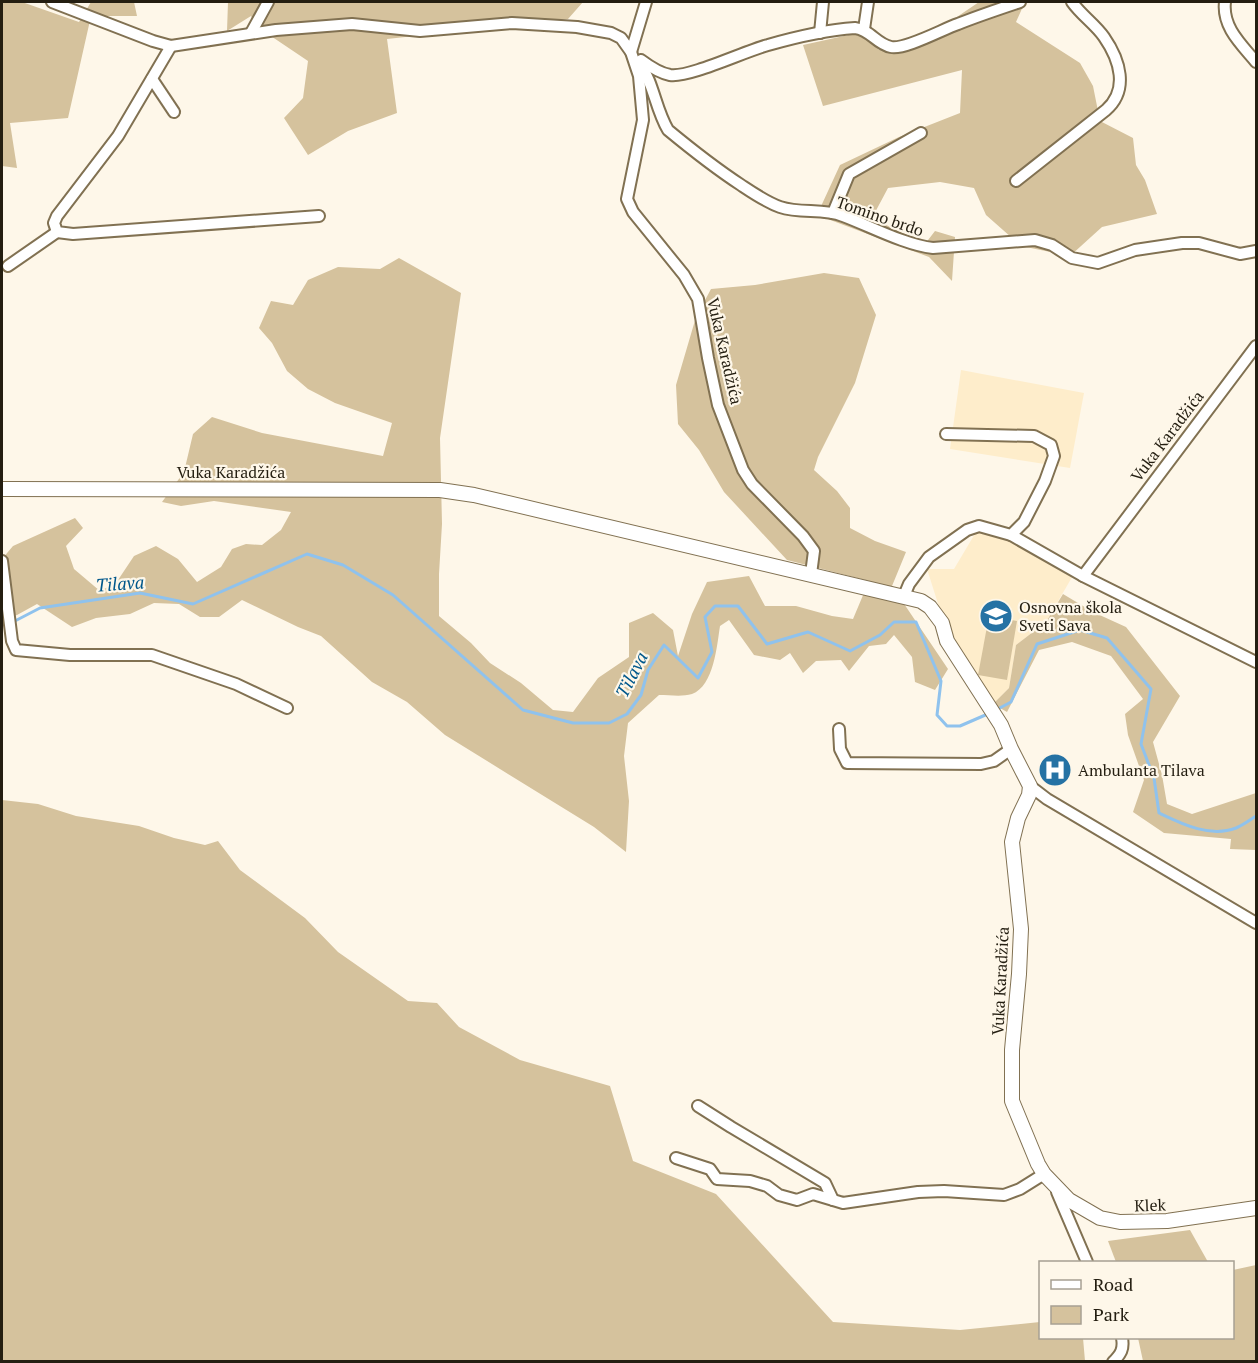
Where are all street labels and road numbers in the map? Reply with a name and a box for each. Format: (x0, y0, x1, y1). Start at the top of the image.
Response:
street label: Tomino brdo (833, 191, 927, 241)
street label: Vuka Karadžića (702, 296, 748, 406)
street label: Vuka Karadžića (1125, 386, 1209, 486)
street label: Vuka Karadžića (177, 461, 285, 483)
street label: Vuka Karadžića (986, 926, 1014, 1036)
street label: Klek (1134, 1193, 1167, 1217)

